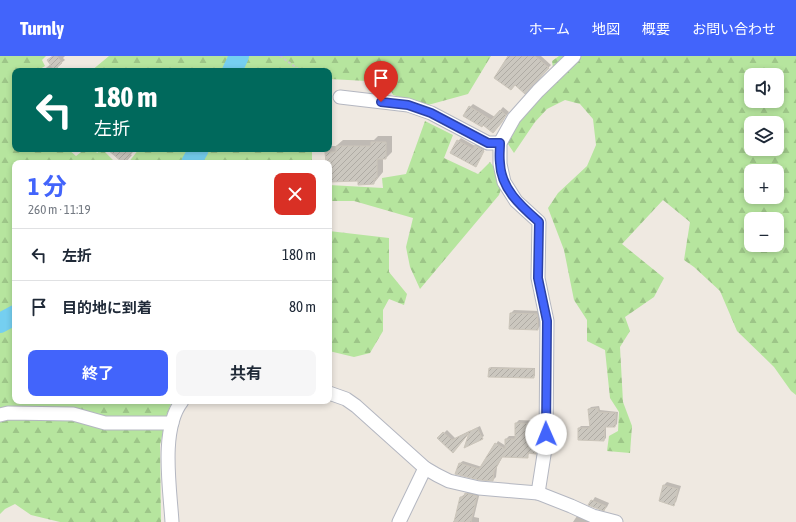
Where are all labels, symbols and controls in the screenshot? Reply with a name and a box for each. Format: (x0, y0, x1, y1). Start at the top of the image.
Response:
text: Turnly (20, 17, 64, 39)
text: ホーム (528, 21, 570, 37)
text: 地図 (592, 21, 620, 37)
text: 概要 (642, 21, 670, 37)
text: お問い合わせ (692, 21, 776, 37)
pin (364, 61, 398, 102)
icon: arrive (370, 67, 392, 89)
map controls (744, 68, 784, 252)
button: sound (744, 68, 784, 108)
text: 180 m (94, 81, 157, 113)
icon: left (28, 84, 80, 136)
button: layers (744, 116, 784, 156)
text: 左折 (94, 118, 130, 139)
button: + (744, 164, 784, 204)
text: 1 分 (28, 173, 67, 200)
button: close (274, 173, 316, 215)
text: 260 m · 11:19 (28, 202, 91, 217)
button: − (744, 212, 784, 252)
icon: left (28, 244, 50, 266)
text: 180 m (282, 246, 316, 263)
text: 左折 (62, 247, 92, 264)
icon: arrive (28, 296, 50, 318)
text: 80 m (289, 298, 316, 315)
text: 目的地に到着 (62, 299, 152, 316)
button: 終了 (28, 350, 168, 396)
button: 共有 (176, 350, 316, 396)
position arrow (525, 413, 567, 455)

